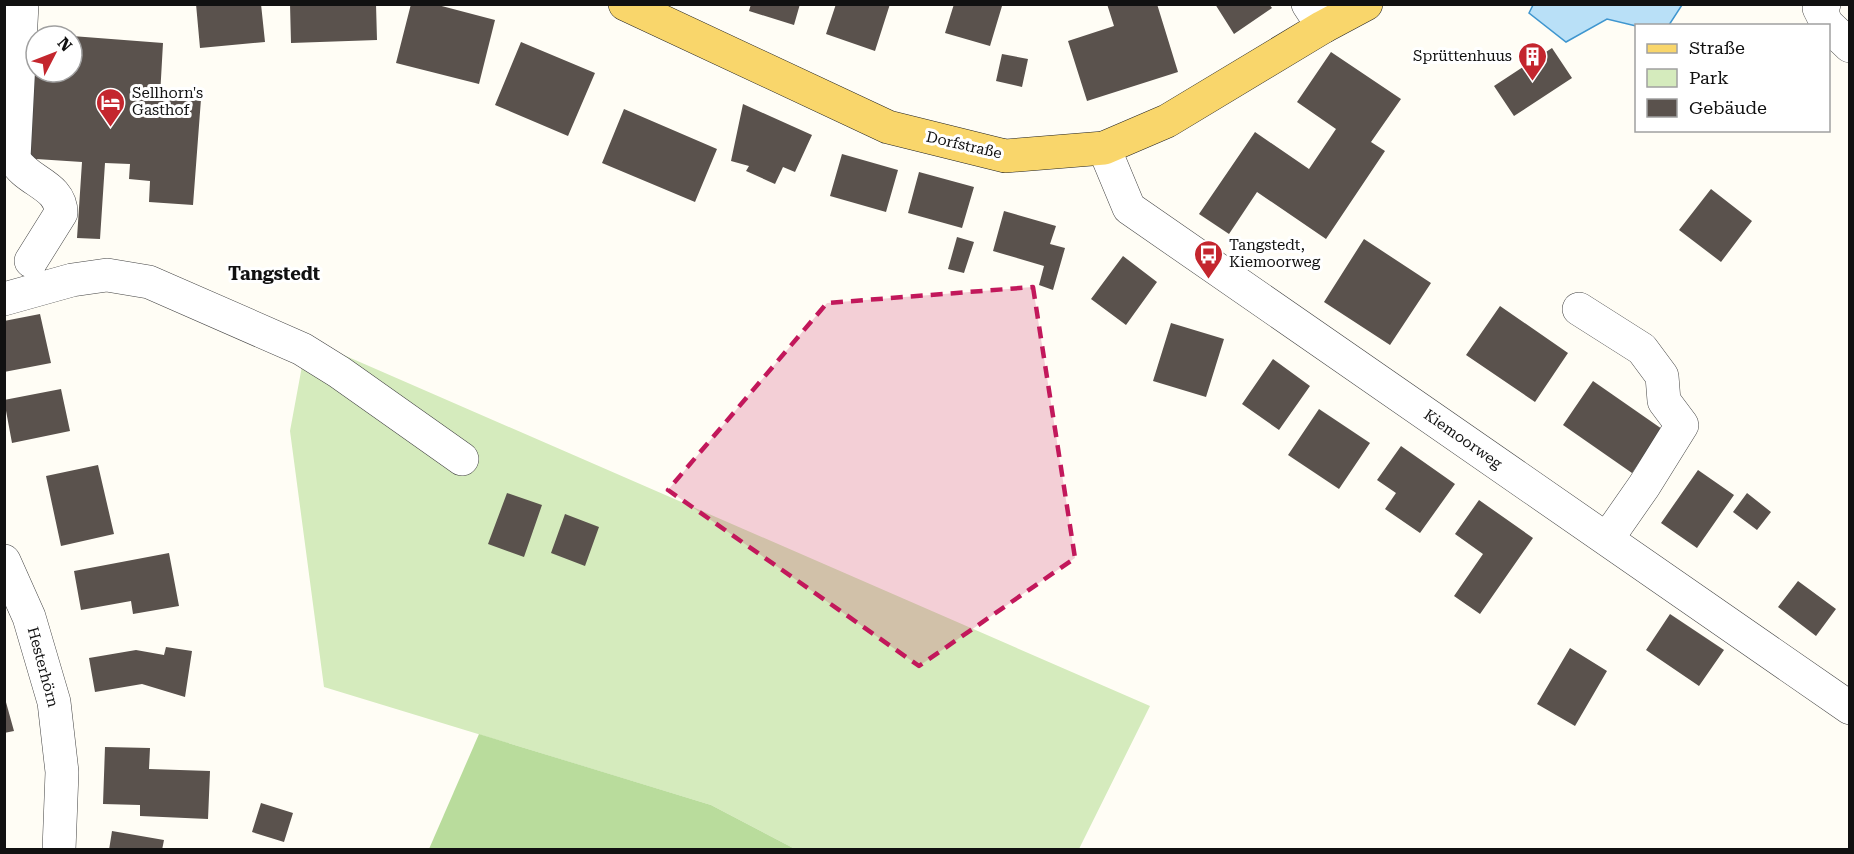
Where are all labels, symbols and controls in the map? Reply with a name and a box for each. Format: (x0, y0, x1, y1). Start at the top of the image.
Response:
north arrow (24, 24, 84, 84)
legend (1635, 24, 1830, 132)
text: N (54, 33, 76, 55)
text: Straße (1689, 37, 1745, 58)
building icon: Sprüttenhuus (1517, 40, 1549, 82)
place label: Sprüttenhuus (1413, 47, 1512, 65)
text: Park (1689, 67, 1729, 88)
place label: Sellhorn's Gasthof (132, 84, 203, 119)
hotel icon: Sellhorn's Gasthof (95, 86, 127, 128)
text: Gebäude (1689, 97, 1767, 118)
street label: Dorfstraße (924, 128, 1004, 162)
place label: Tangstedt, Kiemoorweg (1229, 236, 1321, 271)
bus stop icon: Tangstedt, Kiemoorweg (1192, 238, 1224, 280)
district label: Tangstedt (228, 263, 320, 284)
street label: Kiemoorweg (1420, 405, 1506, 473)
street label: Hesterhörn (24, 625, 62, 709)

